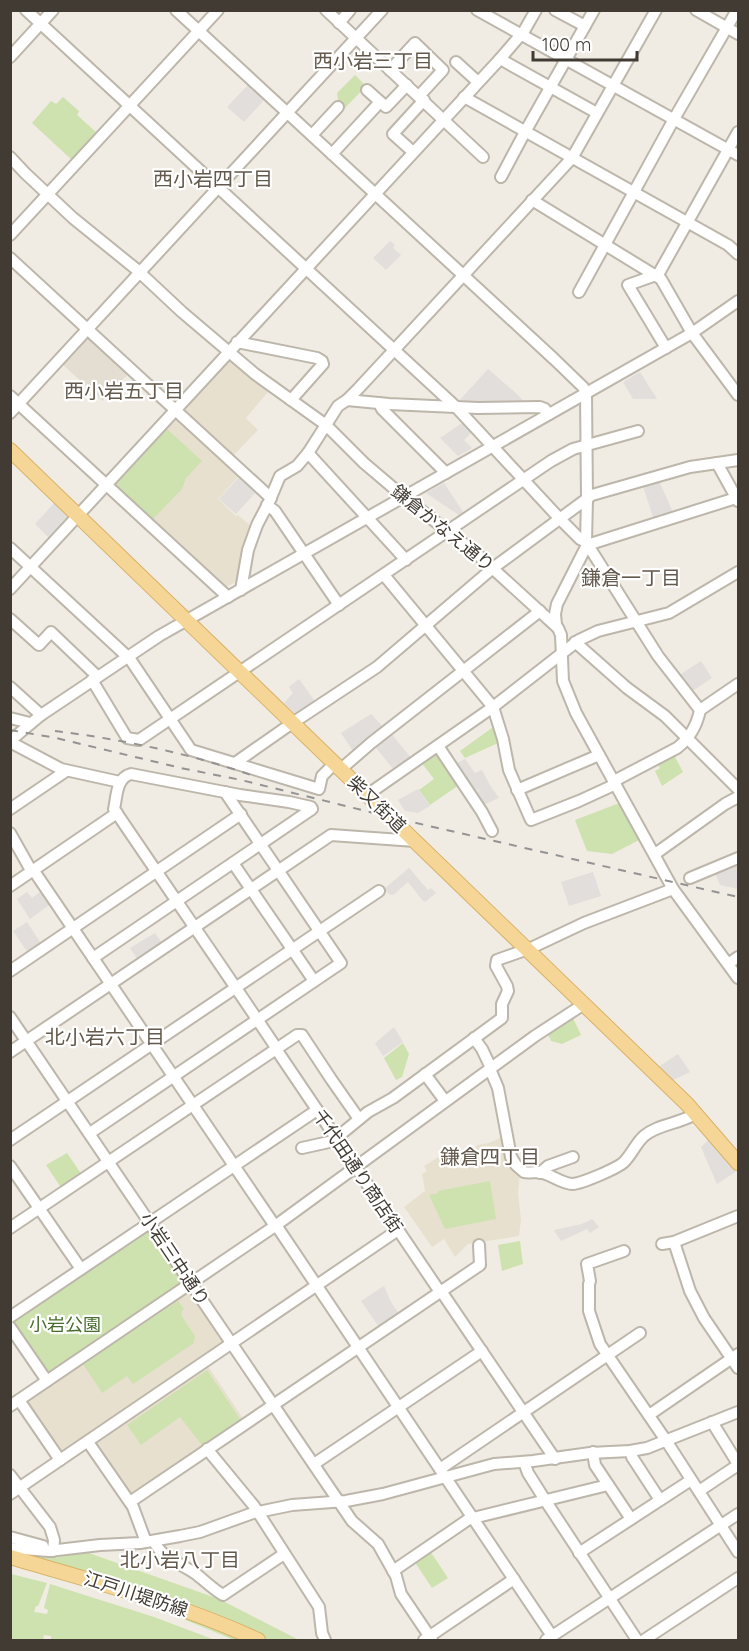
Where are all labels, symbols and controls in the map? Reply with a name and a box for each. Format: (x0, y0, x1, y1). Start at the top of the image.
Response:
scale bar (533, 24, 636, 62)
text: 100 m (542, 33, 591, 56)
district label: 西小岩三丁目 (313, 48, 433, 73)
district label: 西小岩四丁目 (153, 166, 273, 191)
district label: 西小岩五丁目 (64, 378, 184, 403)
street label: 鎌倉かなえ通り (387, 479, 499, 577)
district label: 鎌倉一丁目 (581, 565, 681, 590)
street label: 柴又街道 (343, 771, 411, 837)
district label: 北小岩六丁目 (45, 1024, 165, 1049)
street label: 千代田通り商店街 (308, 1105, 408, 1237)
district label: 鎌倉四丁目 (440, 1144, 540, 1169)
street label: 小岩三中通り (135, 1208, 215, 1310)
park label: 小岩公園 (29, 1313, 101, 1336)
district label: 北小岩八丁目 (120, 1547, 240, 1572)
street label: 江戸川堤防線 (81, 1566, 191, 1622)

